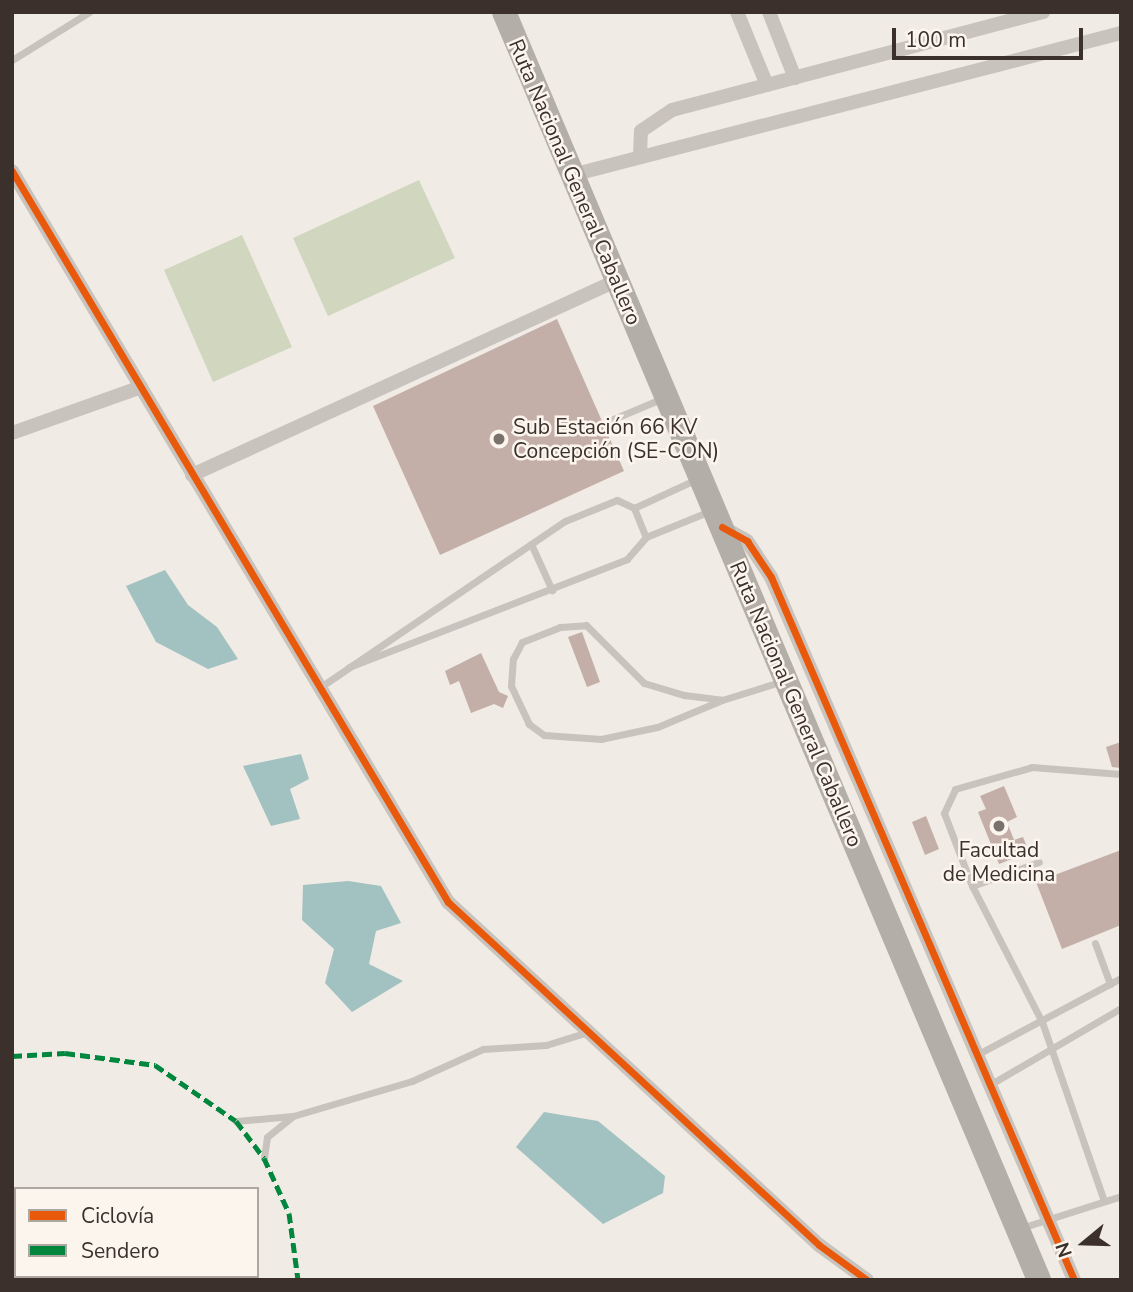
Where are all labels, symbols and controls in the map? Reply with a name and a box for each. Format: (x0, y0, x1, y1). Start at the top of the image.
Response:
scale bar (895, 14, 1086, 58)
text: 100 m (905, 26, 966, 54)
street label: Ruta Nacional General Caballero (503, 35, 647, 329)
place label: Sub Estación 66 KV Concepción (SE-CON) (513, 414, 719, 464)
marker: Sub Estación 66 KV Concepción (SE-CON) (491, 431, 507, 447)
street label: Ruta Nacional General Caballero (724, 557, 868, 851)
marker: Facultad de Medicina (991, 818, 1007, 834)
place label: Facultad de Medicina (943, 837, 1055, 887)
legend (14, 1187, 259, 1278)
text: Ciclovía (81, 1202, 154, 1230)
north arrow (1049, 1208, 1119, 1278)
text: Sendero (81, 1237, 160, 1265)
text: N (1050, 1239, 1079, 1261)

